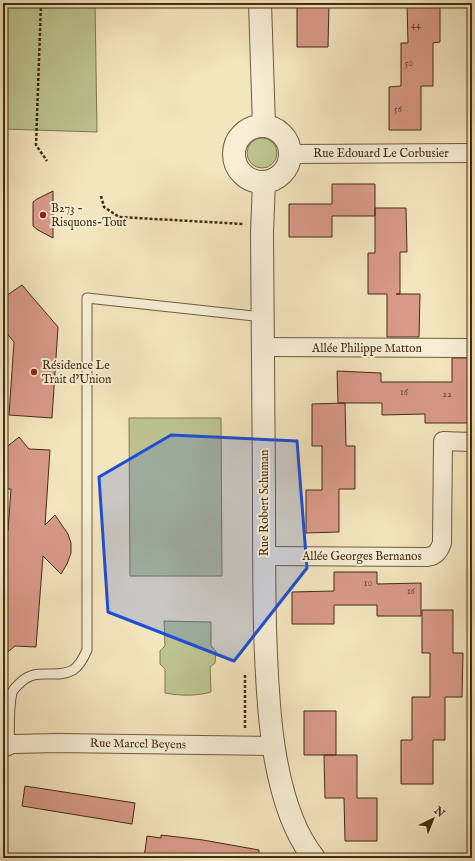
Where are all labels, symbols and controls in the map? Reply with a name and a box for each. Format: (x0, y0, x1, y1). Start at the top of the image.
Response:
house number: 44 (411, 19, 421, 32)
house number: 50 (405, 57, 413, 70)
house number: 56 (394, 103, 403, 116)
street label: Rue Edouard Le Corbusier (313, 146, 449, 161)
place label: B273 - Risquons-Tout (51, 201, 127, 231)
marker: B273 - Risquons-Tout (38, 210, 48, 220)
street label: Allée Philippe Matton (311, 341, 423, 357)
place label: Résidence Le Trait d’Union (42, 358, 112, 387)
marker: Résidence Le Trait d’Union (29, 367, 39, 377)
house number: 16 (400, 386, 409, 399)
house number: 22 (442, 388, 452, 401)
street label: Rue Robert Schuman (257, 449, 272, 556)
street label: Allée Georges Bernanos (301, 549, 422, 564)
house number: 10 (364, 577, 372, 590)
house number: 16 (407, 585, 416, 598)
street label: Rue Marcel Beyens (90, 736, 186, 752)
north arrow (413, 799, 453, 839)
text: N (430, 803, 448, 821)

